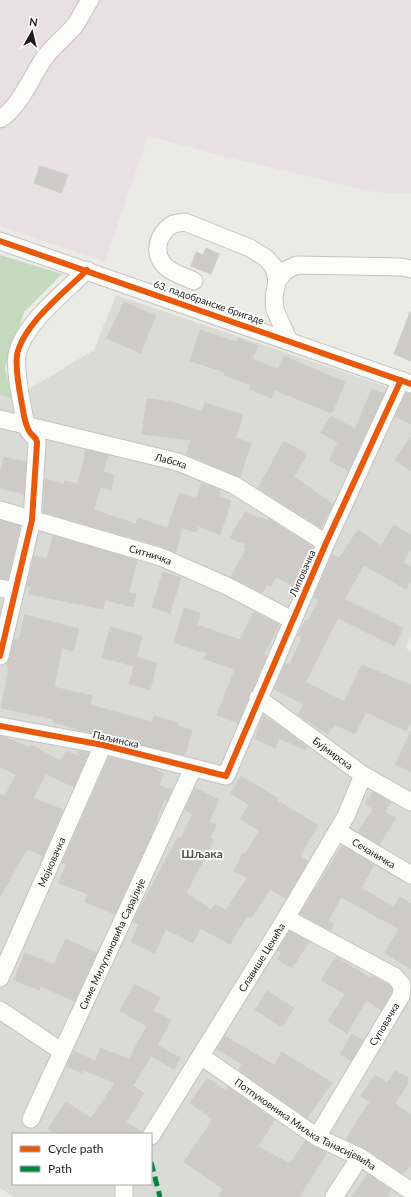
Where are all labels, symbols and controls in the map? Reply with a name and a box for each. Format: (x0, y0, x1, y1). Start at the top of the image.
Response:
north arrow (12, 12, 52, 52)
text: N (28, 15, 39, 29)
street label: 63. падобранске бригаде (152, 277, 266, 327)
street label: Лабска (153, 450, 189, 471)
street label: Ситничка (128, 542, 174, 567)
street label: Липовачка (286, 548, 318, 599)
street label: Паљинска (92, 728, 140, 750)
street label: Бујмирска (311, 734, 355, 772)
street label: Мојковачка (35, 835, 68, 889)
street label: Сечаничка (350, 835, 398, 871)
district label: Шљака (181, 846, 223, 861)
street label: Симе Милутиновића Сарајлије (76, 876, 147, 1011)
street label: Славише Цекића (236, 921, 287, 994)
street label: Суповачка (366, 1000, 402, 1048)
street label: Потпуковника Миљка Танасијевића (233, 1076, 379, 1172)
legend (12, 1133, 152, 1185)
text: Cycle path (48, 1141, 103, 1156)
text: Path (48, 1161, 72, 1176)

